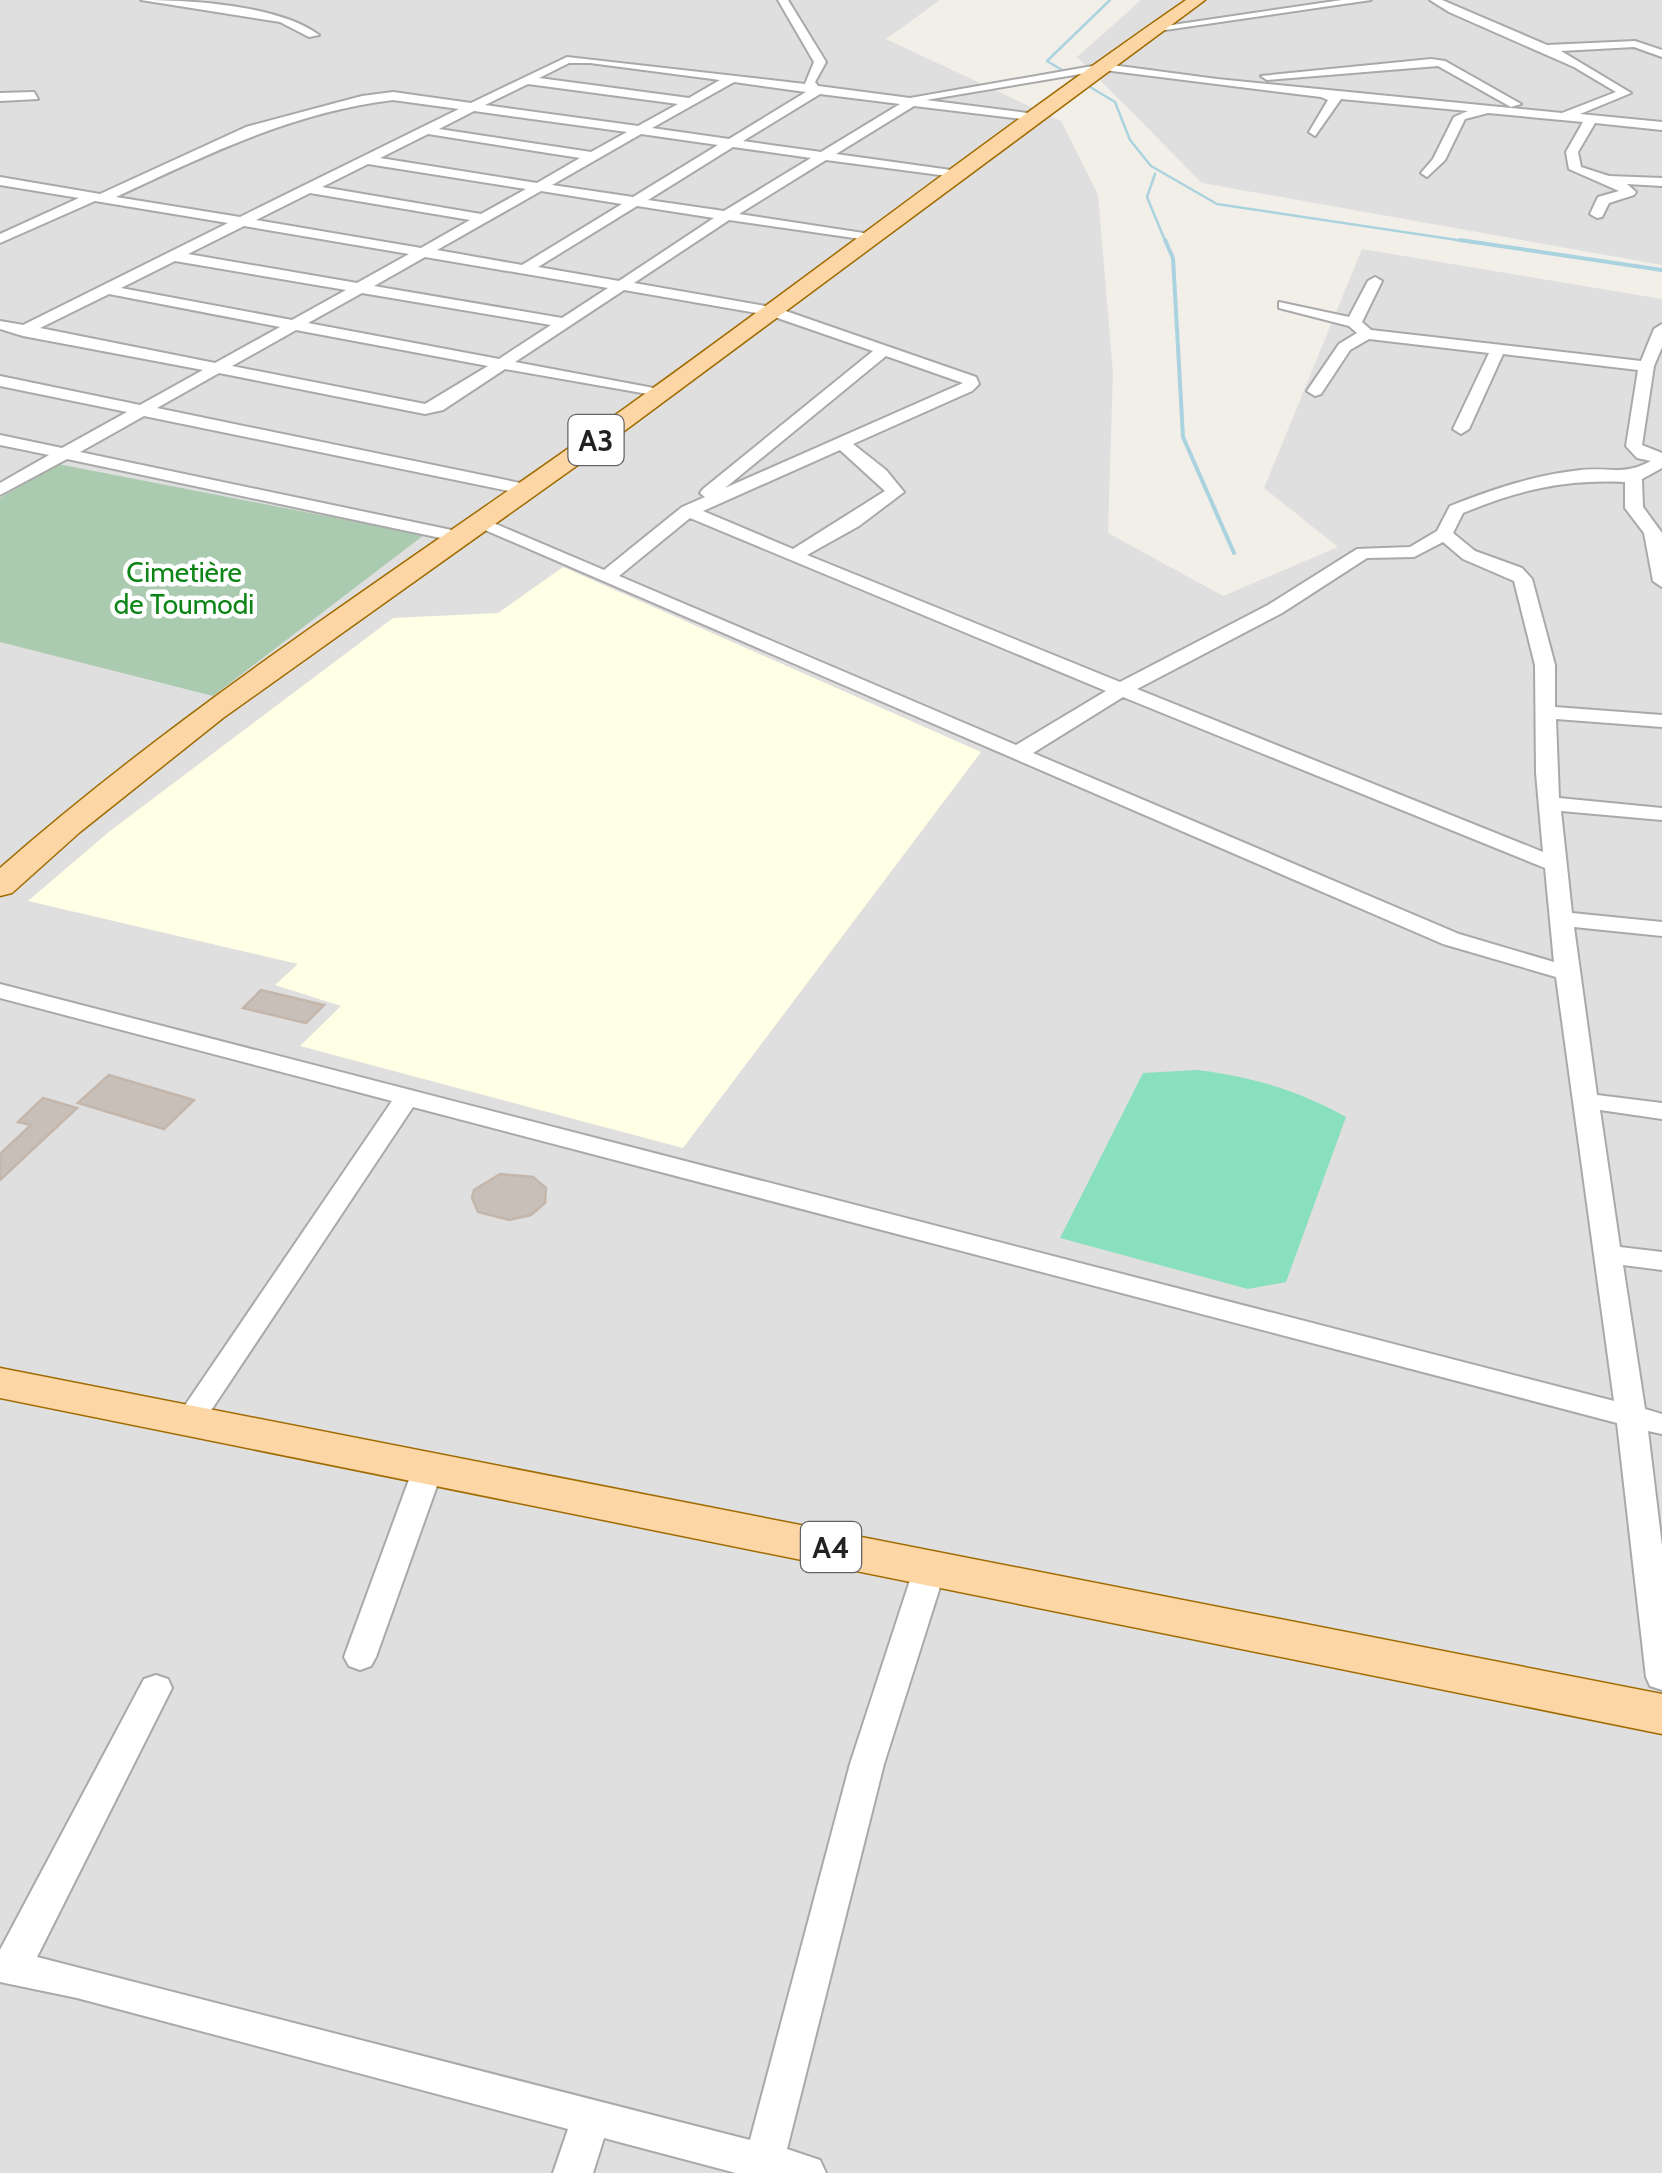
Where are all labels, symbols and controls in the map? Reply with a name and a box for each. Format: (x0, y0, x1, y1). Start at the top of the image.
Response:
road number: A3 (568, 415, 624, 465)
park label: Cimetière de Toumodi (114, 555, 254, 621)
road number: A4 (801, 1522, 861, 1572)

